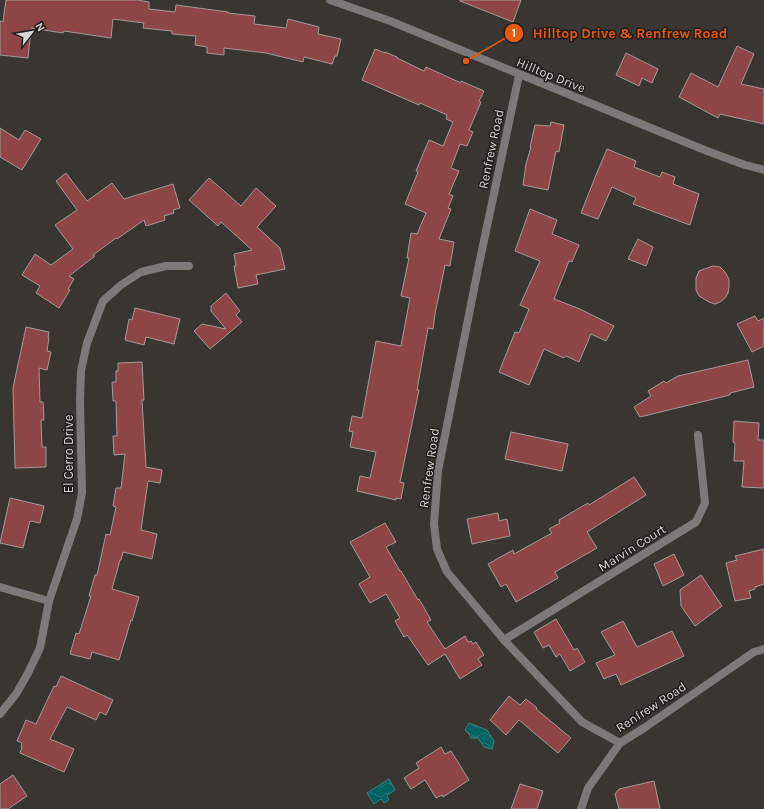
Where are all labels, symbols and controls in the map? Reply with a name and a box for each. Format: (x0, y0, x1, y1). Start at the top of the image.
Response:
north arrow (12, 12, 52, 52)
text: N (33, 20, 48, 34)
callout: Hilltop Drive & Renfrew Road (504, 20, 735, 46)
text: Hilltop Drive & Renfrew Road (533, 25, 727, 42)
text: 1 (512, 26, 516, 40)
street label: Hilltop Drive (514, 54, 588, 96)
street label: Renfrew Road (475, 108, 507, 190)
street label: El Cerro Drive (61, 414, 76, 493)
street label: Renfrew Road (416, 427, 442, 509)
street label: Marvin Court (595, 521, 669, 575)
street label: Renfrew Road (613, 679, 689, 735)

